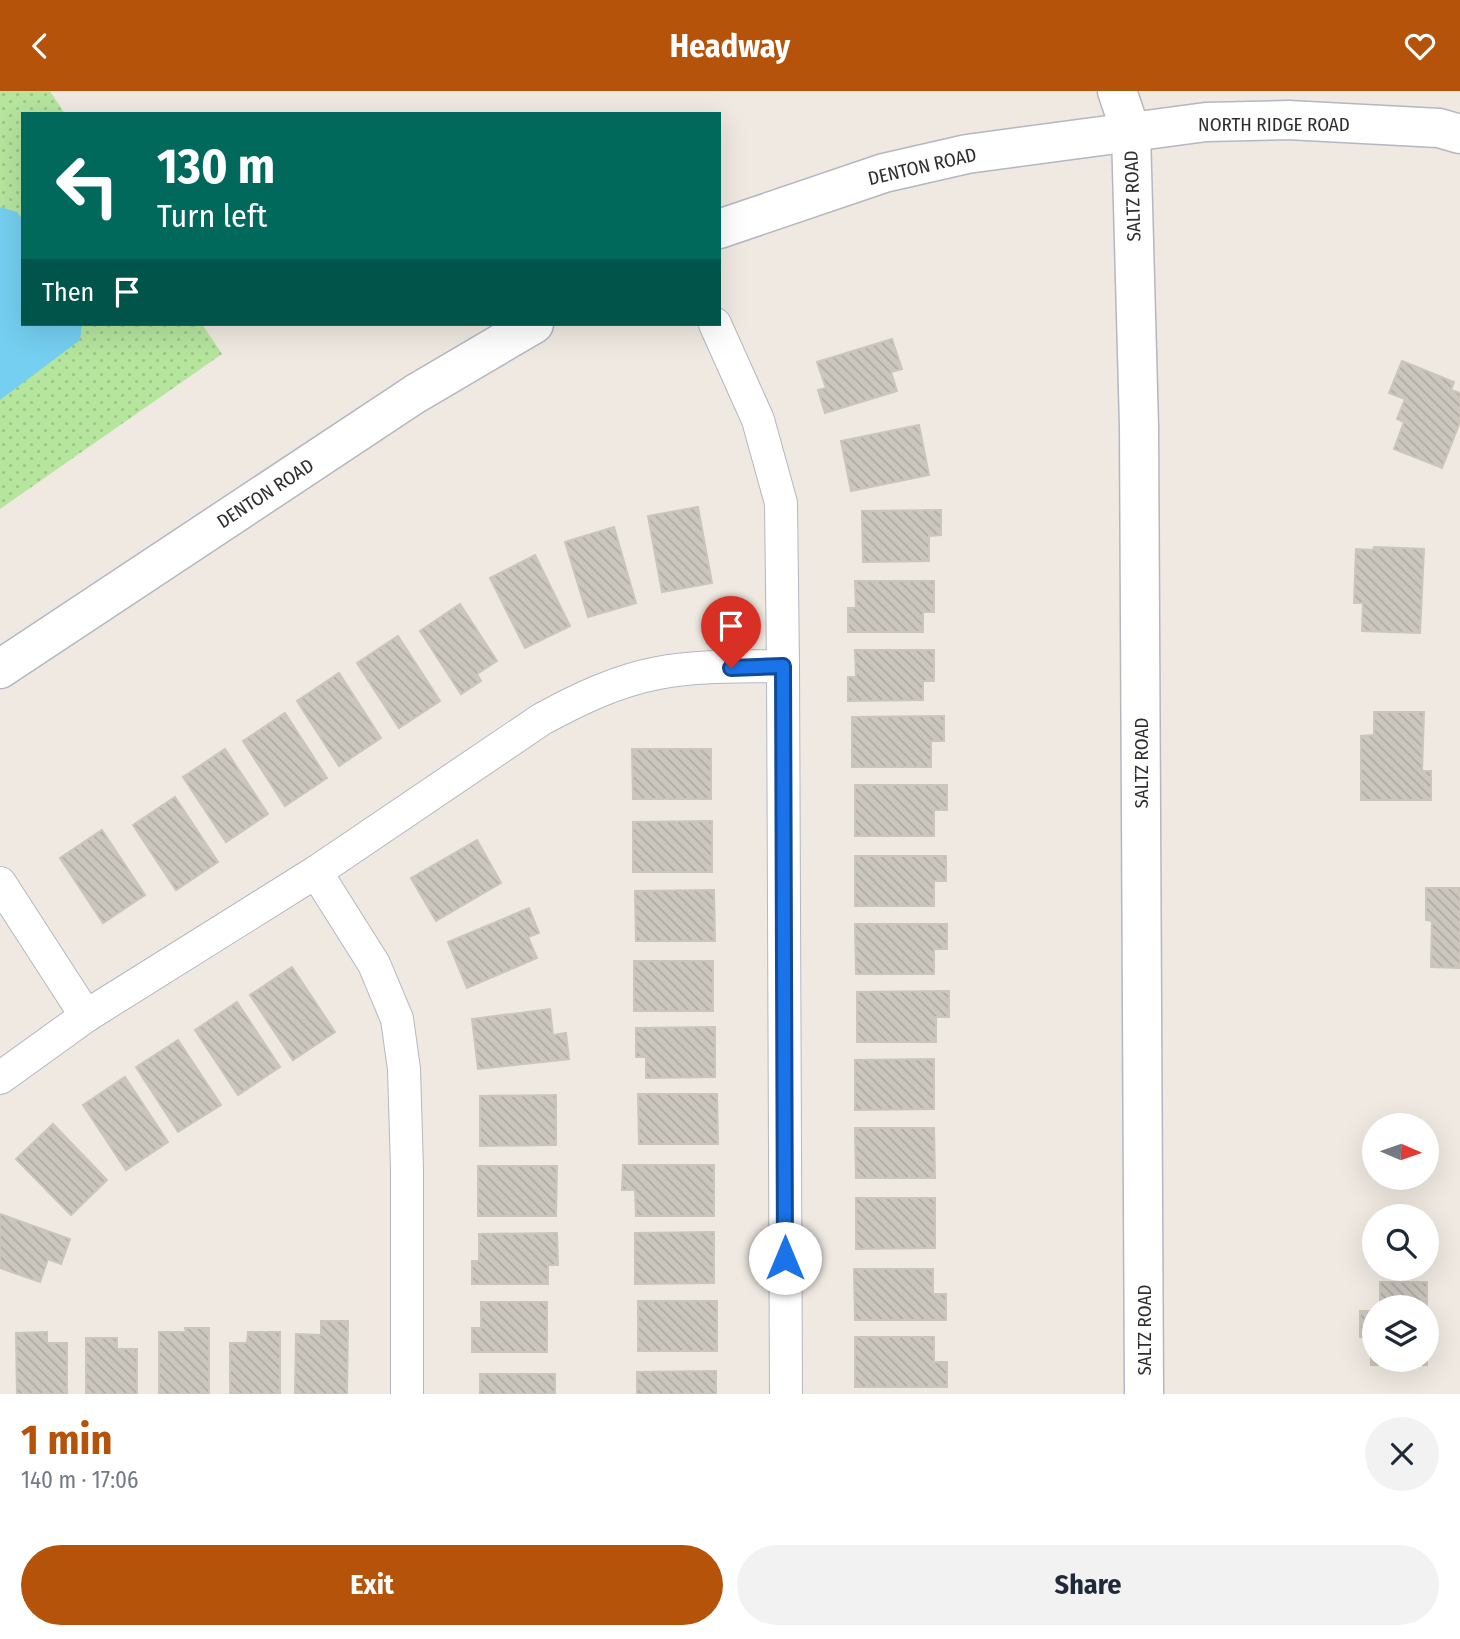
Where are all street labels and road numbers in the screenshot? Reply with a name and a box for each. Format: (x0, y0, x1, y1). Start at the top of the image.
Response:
street label: NORTH RIDGE ROAD (1198, 113, 1350, 136)
street label: DENTON ROAD (866, 143, 979, 190)
street label: SALTZ ROAD (1119, 150, 1146, 242)
street label: DENTON ROAD (213, 454, 318, 533)
street label: SALTZ ROAD (1130, 717, 1153, 809)
street label: SALTZ ROAD (1133, 1284, 1156, 1376)

